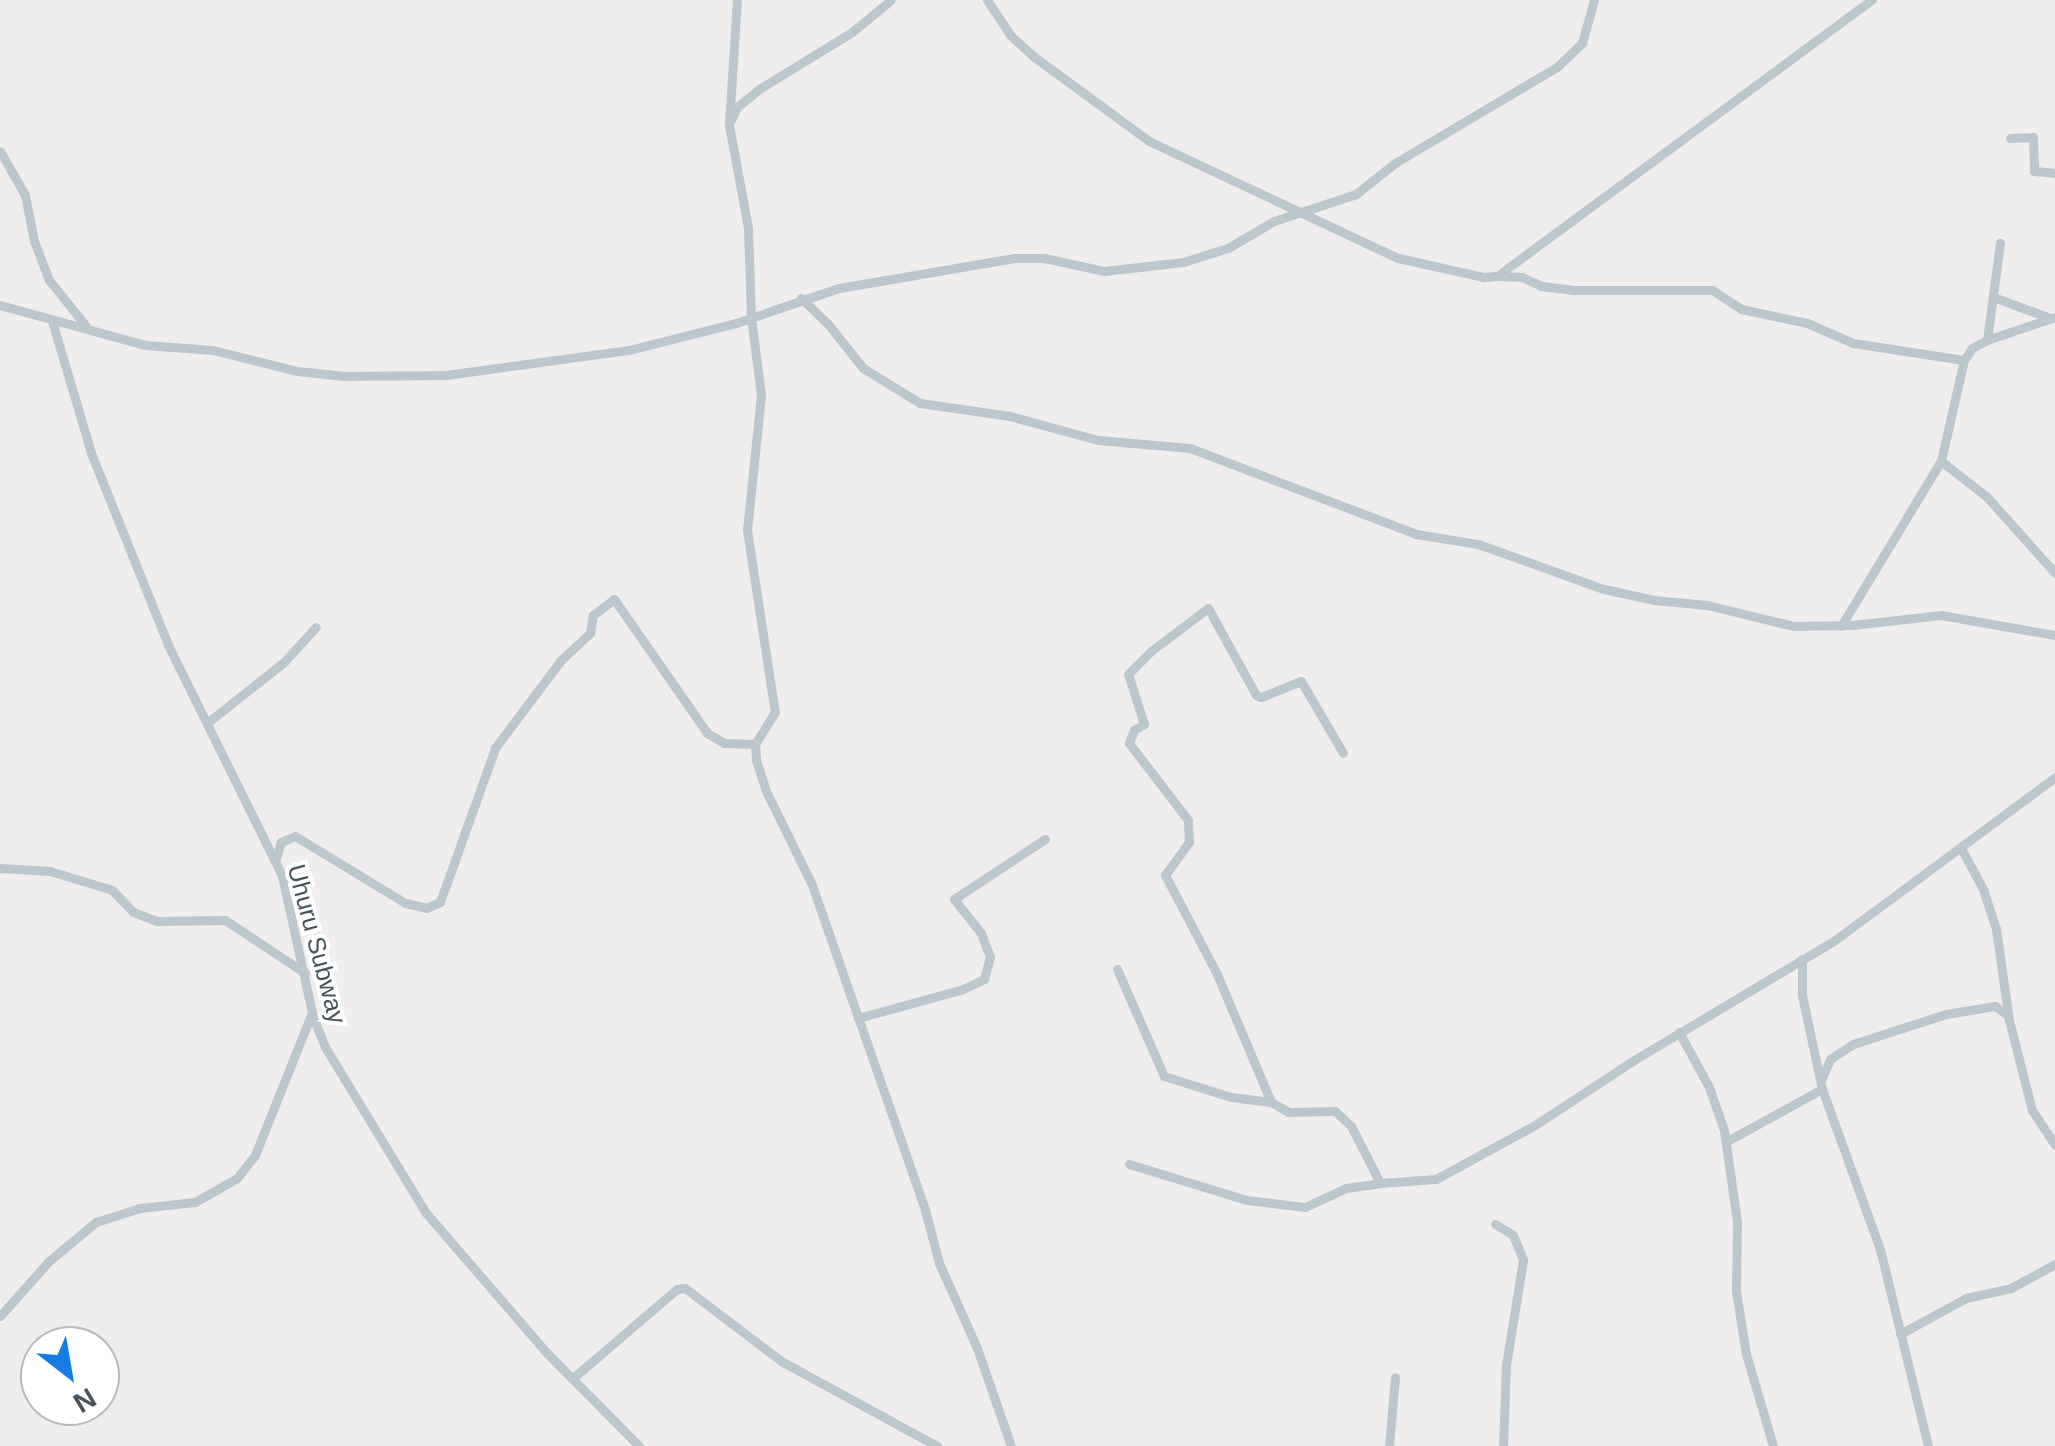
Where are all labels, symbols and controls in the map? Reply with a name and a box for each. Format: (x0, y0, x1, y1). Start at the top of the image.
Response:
street label: Uhuru Subway (281, 861, 353, 1027)
north arrow (20, 1326, 120, 1426)
text: N (68, 1382, 101, 1419)

